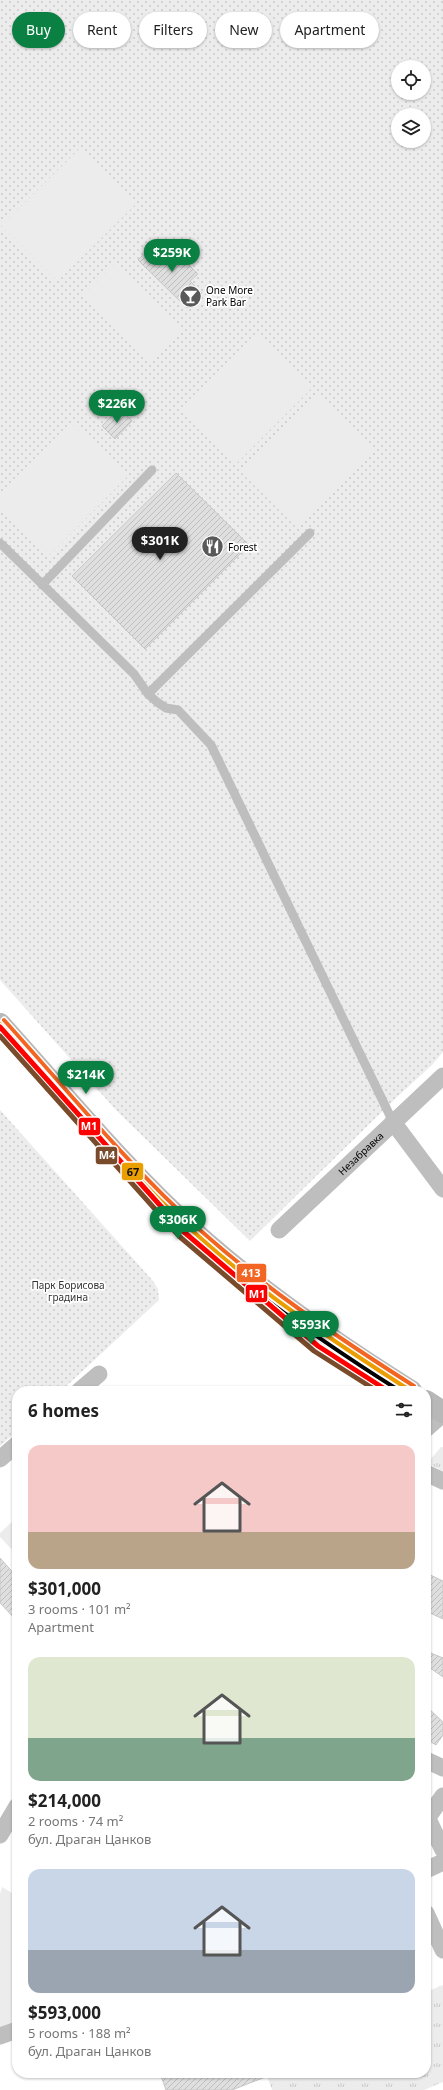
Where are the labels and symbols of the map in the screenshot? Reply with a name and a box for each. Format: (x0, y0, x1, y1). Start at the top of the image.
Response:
pin: $259K (144, 239, 200, 273)
bar icon: One More Park Bar (177, 283, 203, 309)
place label: One More Park Bar (206, 283, 253, 309)
pin: $226K (89, 390, 145, 424)
pin: $301K (132, 527, 188, 561)
restaurant icon: Forest (200, 534, 226, 560)
place label: Forest (228, 540, 258, 554)
pin: $214K (58, 1061, 114, 1095)
line badge: M1 (78, 1117, 101, 1136)
text: M1 (81, 1118, 97, 1133)
street label: Незабравка (335, 1129, 386, 1178)
line badge: M4 (95, 1146, 118, 1165)
text: M4 (99, 1147, 116, 1162)
line badge: 67 (121, 1162, 144, 1181)
text: 67 (127, 1164, 139, 1179)
pin: $306K (150, 1206, 206, 1240)
line badge: 413 (236, 1263, 267, 1283)
text: 413 (242, 1265, 260, 1280)
park label: Парк Борисова градина (31, 1278, 105, 1304)
line badge: M1 (245, 1284, 268, 1303)
text: M1 (249, 1286, 265, 1301)
pin: $593K (283, 1311, 339, 1345)

